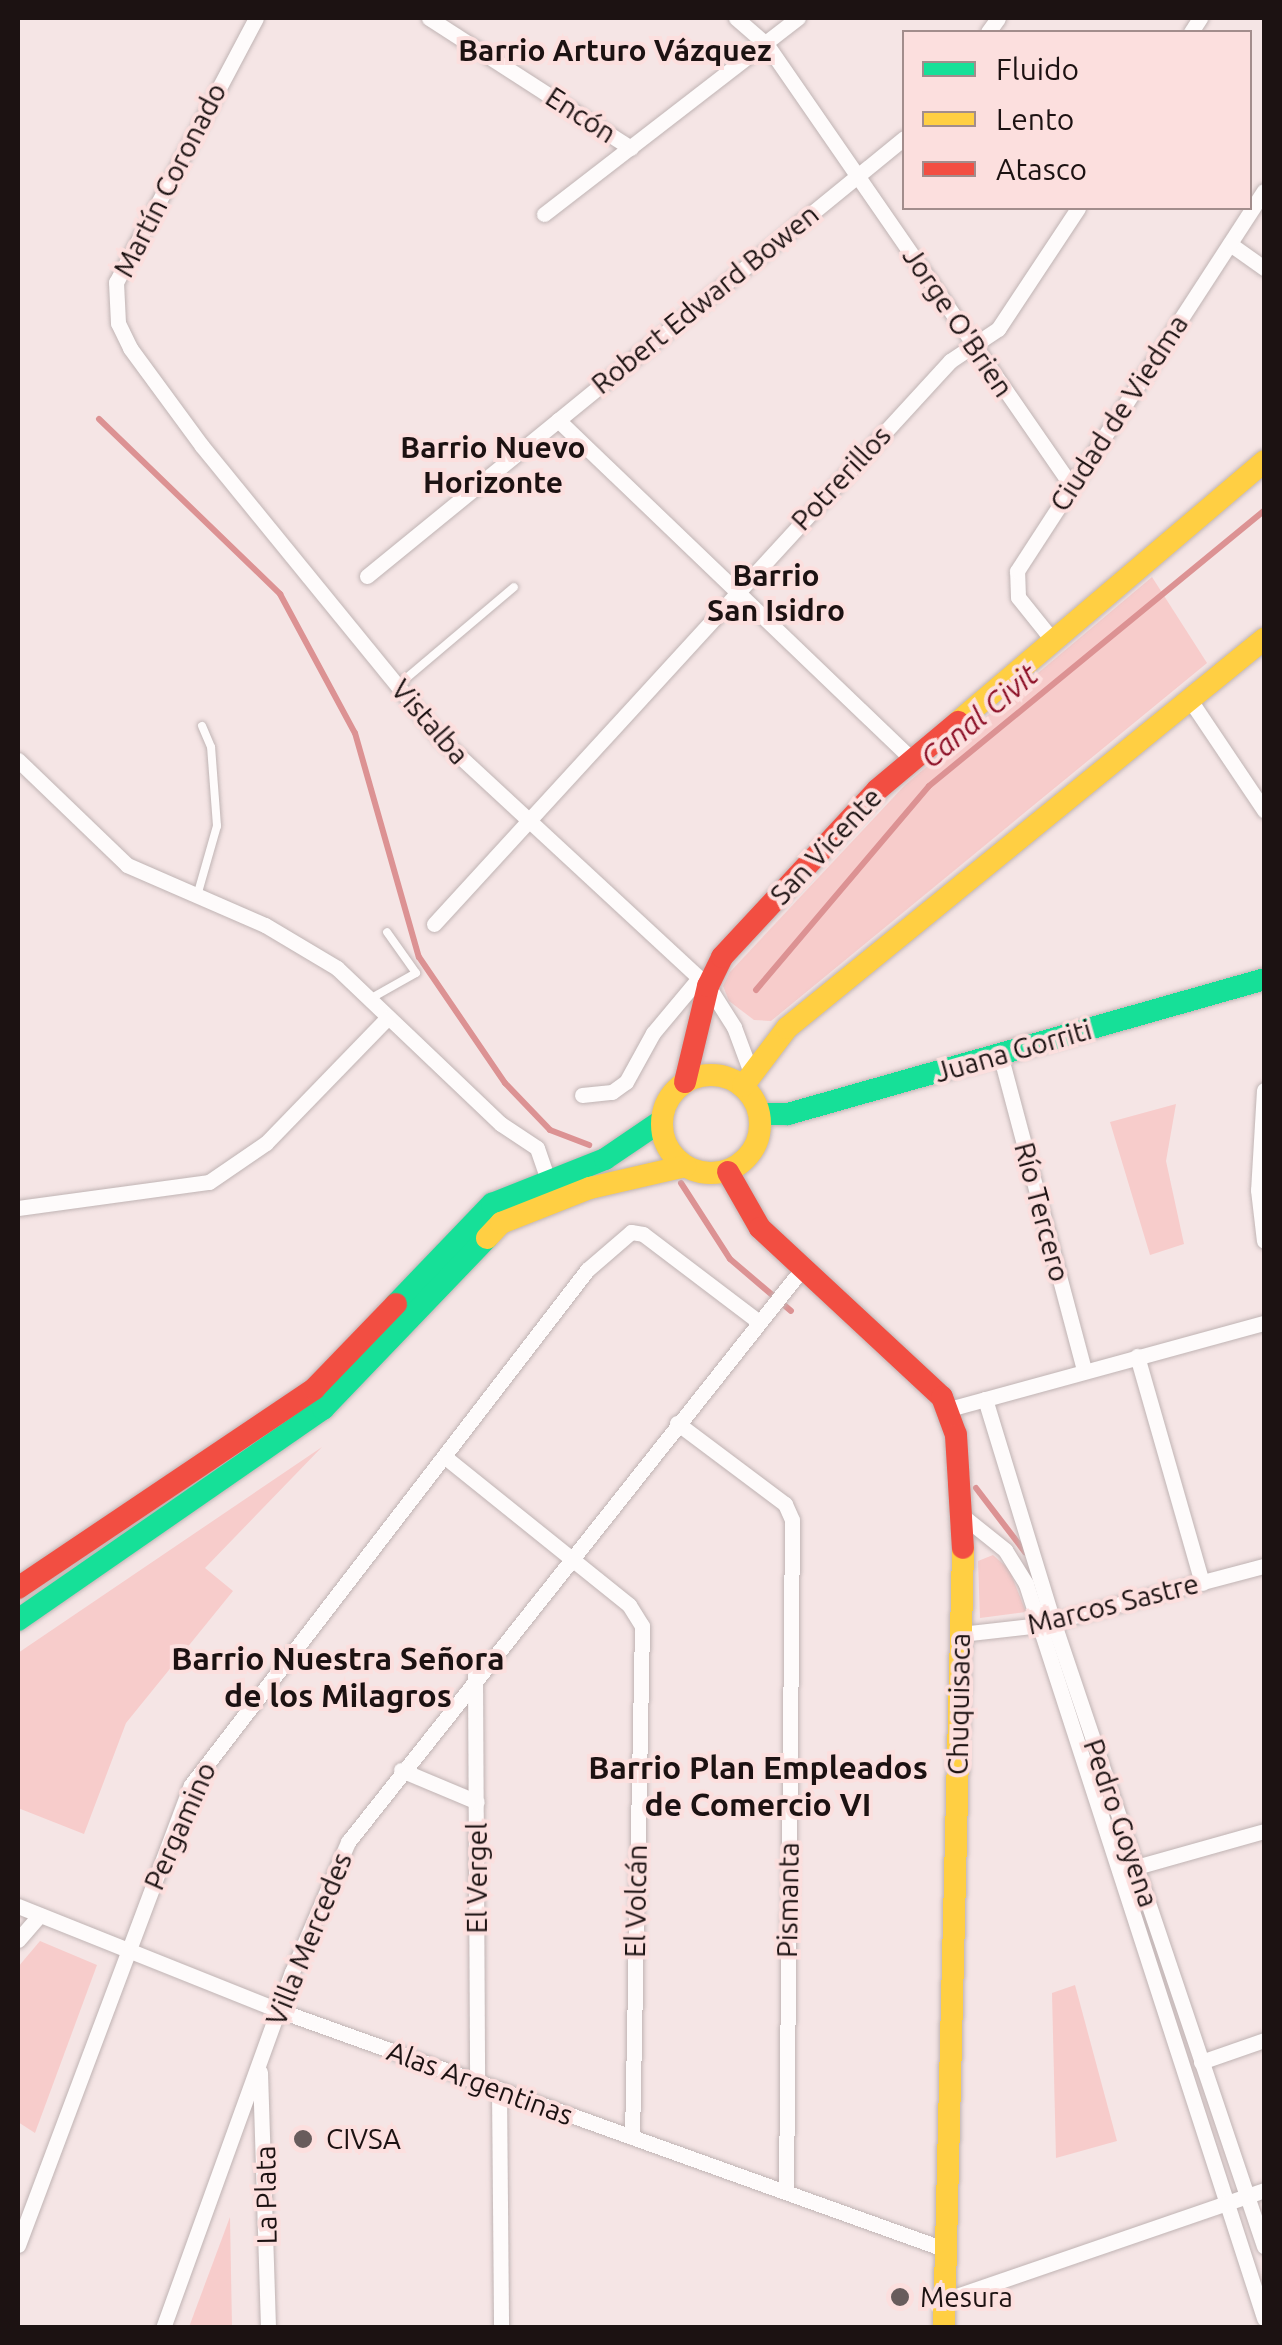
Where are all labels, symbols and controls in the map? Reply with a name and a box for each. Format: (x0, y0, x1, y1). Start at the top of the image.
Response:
legend (902, 30, 1252, 210)
district label: Barrio Arturo Vázquez (458, 32, 772, 68)
text: Fluido (996, 52, 1079, 86)
street label: Martín Coronado (107, 77, 233, 283)
street label: Encón (540, 80, 622, 150)
text: Lento (996, 102, 1074, 136)
text: Atasco (996, 152, 1087, 186)
street label: Robert Edward Bowen (585, 197, 825, 401)
street label: Jorge O'Brien (896, 241, 1020, 403)
street label: Ciudad de Viedma (1043, 308, 1195, 518)
street label: Potrerillos (784, 419, 898, 537)
district label: Barrio Nuevo Horizonte (400, 429, 586, 500)
district label: Barrio San Isidro (707, 557, 845, 628)
water label: Canal Civit (913, 657, 1045, 775)
street label: Vistalba (384, 673, 476, 771)
street label: San Vicente (763, 781, 889, 911)
street label: Juana Gorriti (931, 1013, 1095, 1089)
street label: Río Tercero (1007, 1139, 1077, 1285)
street label: Marcos Sastre (1024, 1566, 1202, 1642)
street label: Chuquisaca (941, 1633, 977, 1775)
district label: Barrio Nuestra Señora de los Milagros (171, 1640, 505, 1715)
street label: Pedro Goyena (1077, 1735, 1165, 1911)
district label: Barrio Plan Empleados de Comercio VI (588, 1749, 928, 1824)
street label: Pergamino (137, 1757, 223, 1895)
street label: El Vergel (460, 1822, 494, 1934)
street label: Pismanta (770, 1842, 806, 1958)
street label: El Volcán (618, 1844, 654, 1958)
street label: Villa Mercedes (259, 1848, 359, 2030)
street label: Alas Argentinas (383, 2034, 577, 2132)
place label: CIVSA (326, 2122, 401, 2156)
marker: CIVSA (290, 2126, 316, 2152)
street label: La Plata (248, 2145, 284, 2245)
place label: Mesura (920, 2280, 1013, 2314)
marker: Mesura (889, 2286, 911, 2308)

